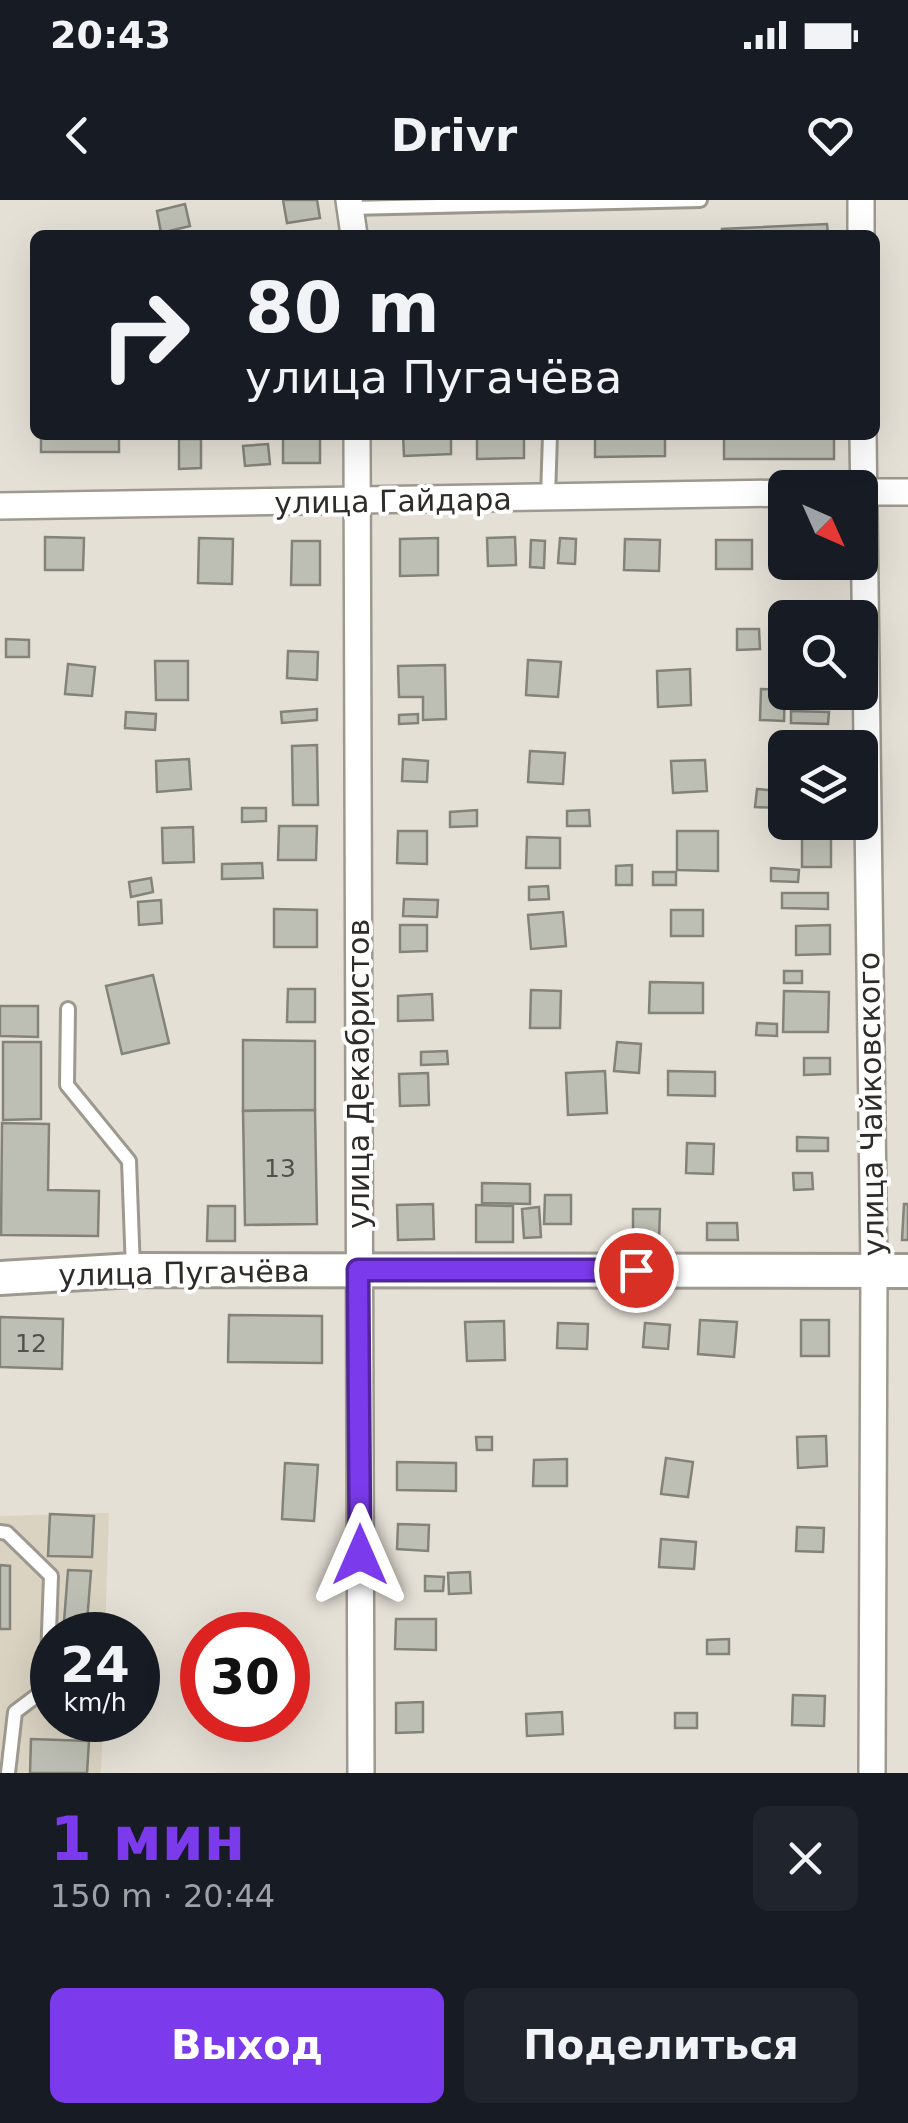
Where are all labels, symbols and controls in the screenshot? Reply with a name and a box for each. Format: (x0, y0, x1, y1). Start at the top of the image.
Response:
text: 20:43 (50, 13, 171, 57)
icon: back (50, 108, 105, 163)
icon: heart (803, 108, 858, 163)
text: Drivr (391, 109, 517, 162)
text: 80 m (245, 267, 440, 349)
icon: right (80, 270, 210, 400)
text: улица Пугачёва (245, 351, 622, 404)
north arrow (768, 470, 878, 580)
map controls (768, 470, 878, 840)
street label: улица Гайдара (274, 481, 512, 521)
button: search (768, 600, 878, 710)
button: layers (768, 730, 878, 840)
street label: улица Декабристов (341, 919, 376, 1229)
street label: улица Чайковского (851, 951, 891, 1257)
house number: 13 (264, 1154, 296, 1183)
pin (594, 1228, 679, 1313)
icon: arrive (609, 1243, 664, 1298)
street label: улица Пугачёва (58, 1253, 310, 1293)
house number: 12 (15, 1329, 47, 1358)
position arrow (308, 1503, 412, 1607)
speed limit sign: 30 (180, 1612, 310, 1742)
text: 24 (60, 1636, 130, 1694)
text: km/h (63, 1688, 127, 1717)
text: 1 мин (50, 1804, 245, 1874)
button: close (753, 1806, 858, 1911)
text: 150 m · 20:44 (50, 1877, 275, 1915)
button: Выход (50, 1988, 444, 2103)
button: Поделиться (464, 1988, 858, 2103)

